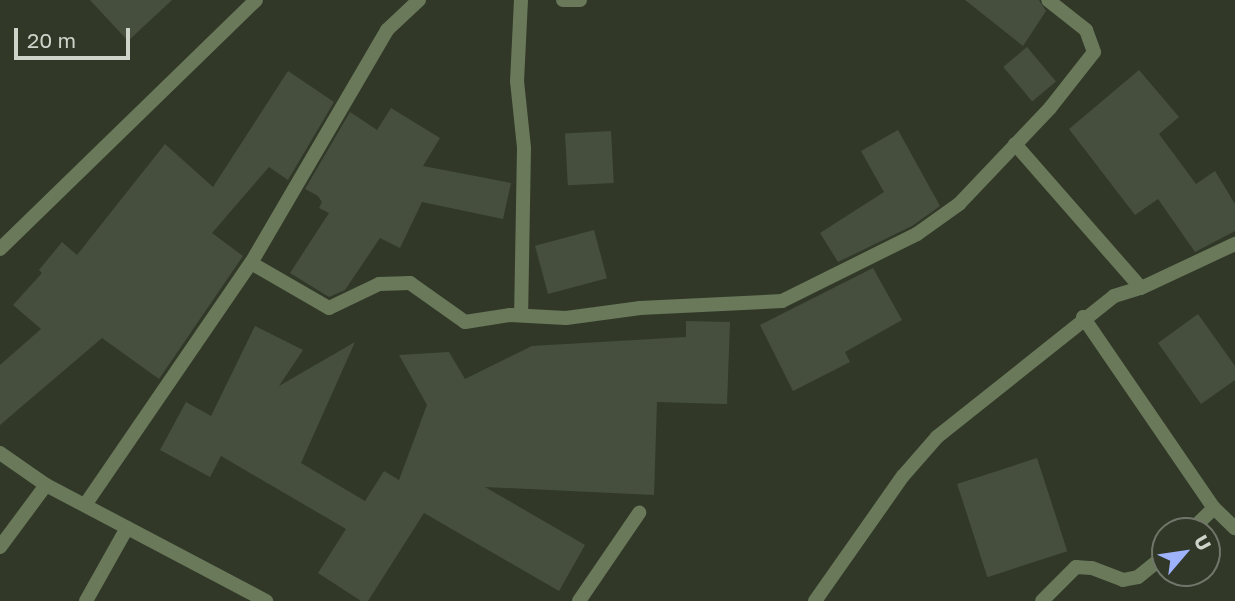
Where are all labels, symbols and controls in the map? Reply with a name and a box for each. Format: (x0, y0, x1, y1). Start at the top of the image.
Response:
scale bar (18, 14, 133, 58)
text: 20 m (27, 27, 76, 53)
north arrow (1151, 517, 1221, 587)
text: U (1190, 531, 1216, 554)

